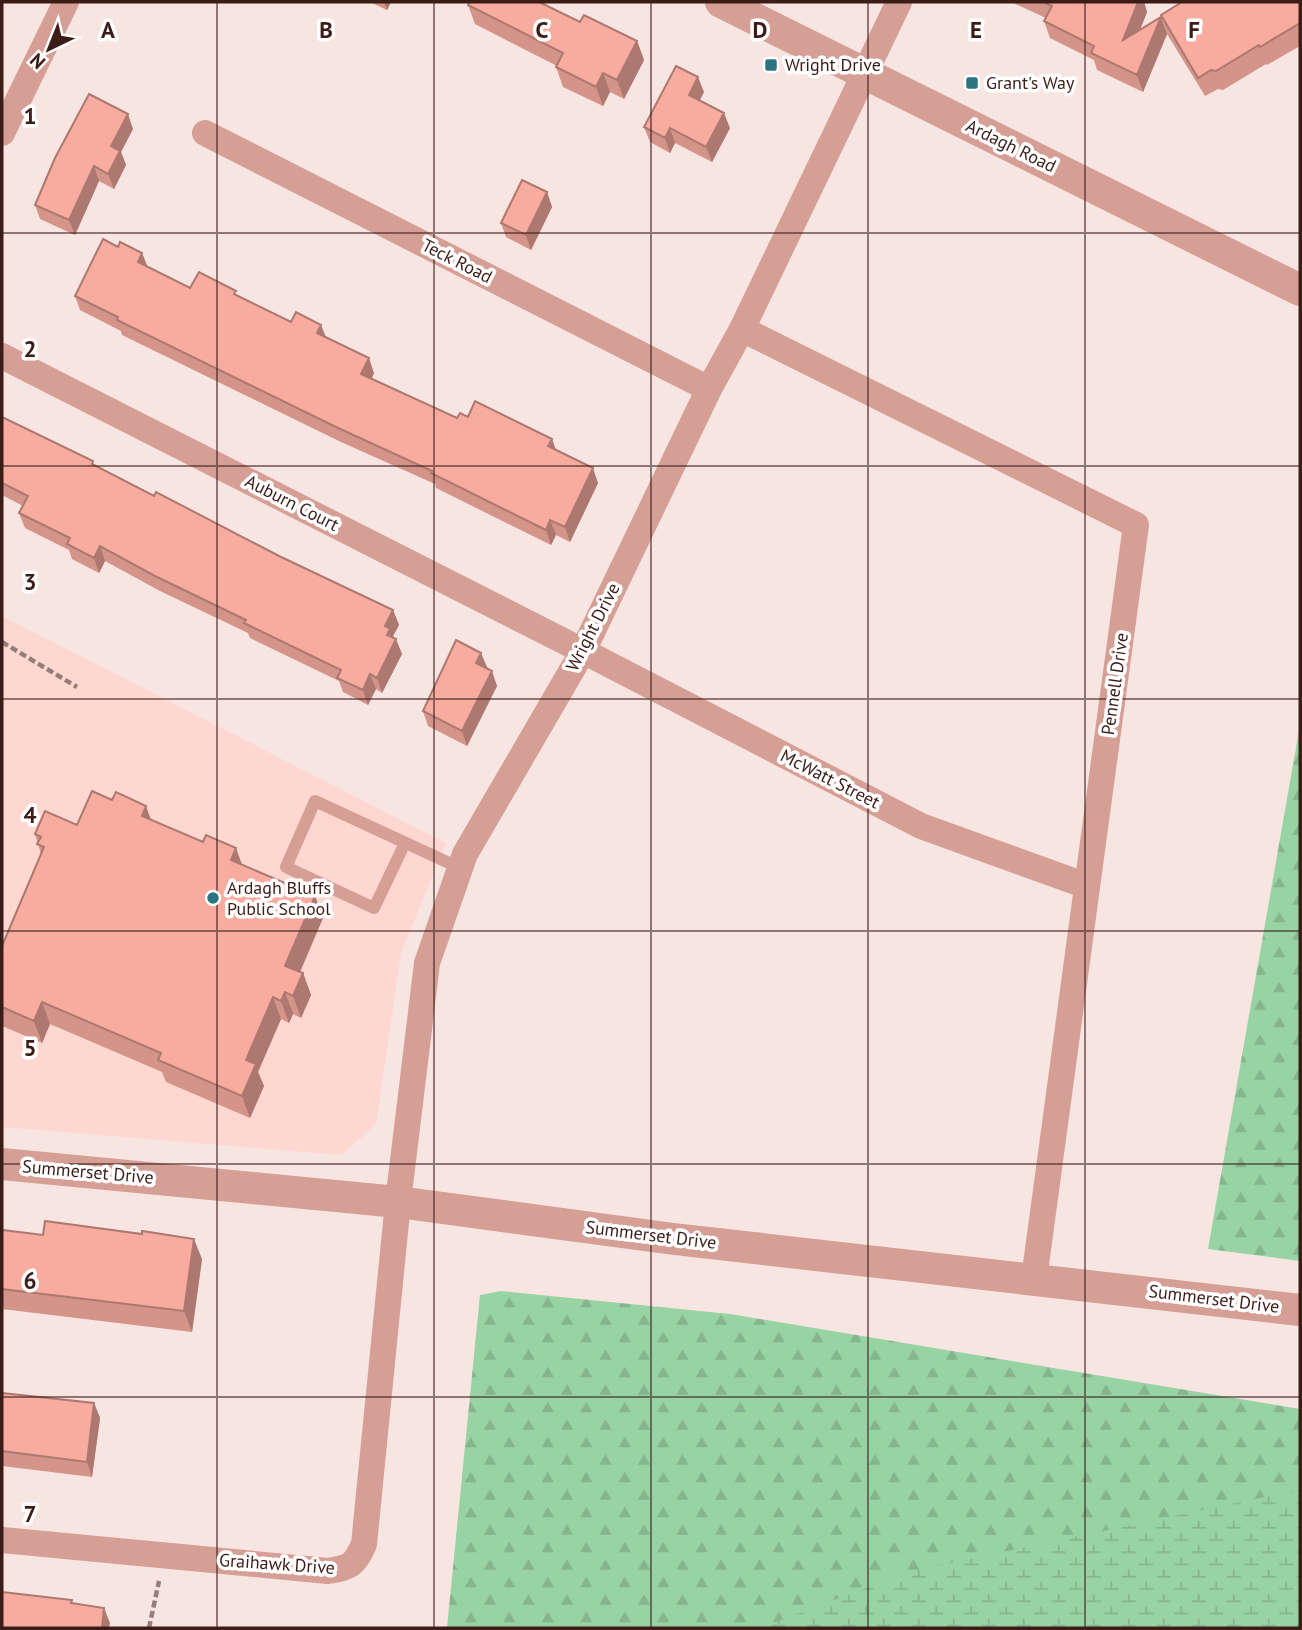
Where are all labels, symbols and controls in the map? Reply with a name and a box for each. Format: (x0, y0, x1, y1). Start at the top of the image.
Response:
north arrow (14, 14, 84, 84)
text: A (101, 15, 115, 44)
text: B (319, 15, 333, 44)
text: C (536, 15, 549, 44)
text: D (753, 15, 767, 44)
text: E (970, 15, 982, 44)
text: F (1188, 15, 1200, 44)
text: N (25, 48, 50, 74)
place label: Wright Drive (785, 53, 881, 76)
marker: Wright Drive (763, 57, 779, 73)
place label: Grant's Way (986, 71, 1075, 94)
marker: Grant's Way (964, 75, 980, 91)
text: 1 (23, 101, 37, 130)
street label: Ardagh Road (962, 114, 1060, 177)
street label: Teck Road (418, 233, 496, 288)
text: 2 (23, 334, 37, 363)
street label: Auburn Court (241, 469, 343, 536)
text: 3 (23, 567, 37, 596)
street label: Wright Drive (561, 579, 625, 675)
street label: Pennell Drive (1096, 631, 1133, 737)
street label: McWatt Street (777, 744, 884, 813)
text: 4 (23, 800, 37, 829)
place label: Ardagh Bluffs Public School (227, 876, 331, 920)
marker: Ardagh Bluffs Public School (205, 890, 221, 906)
text: 5 (23, 1033, 37, 1062)
street label: Summerset Drive (21, 1154, 155, 1189)
street label: Summerset Drive (584, 1215, 718, 1254)
text: 6 (23, 1266, 37, 1295)
street label: Summerset Drive (1147, 1279, 1281, 1318)
text: 7 (23, 1499, 37, 1528)
street label: Graihawk Drive (218, 1548, 336, 1579)

